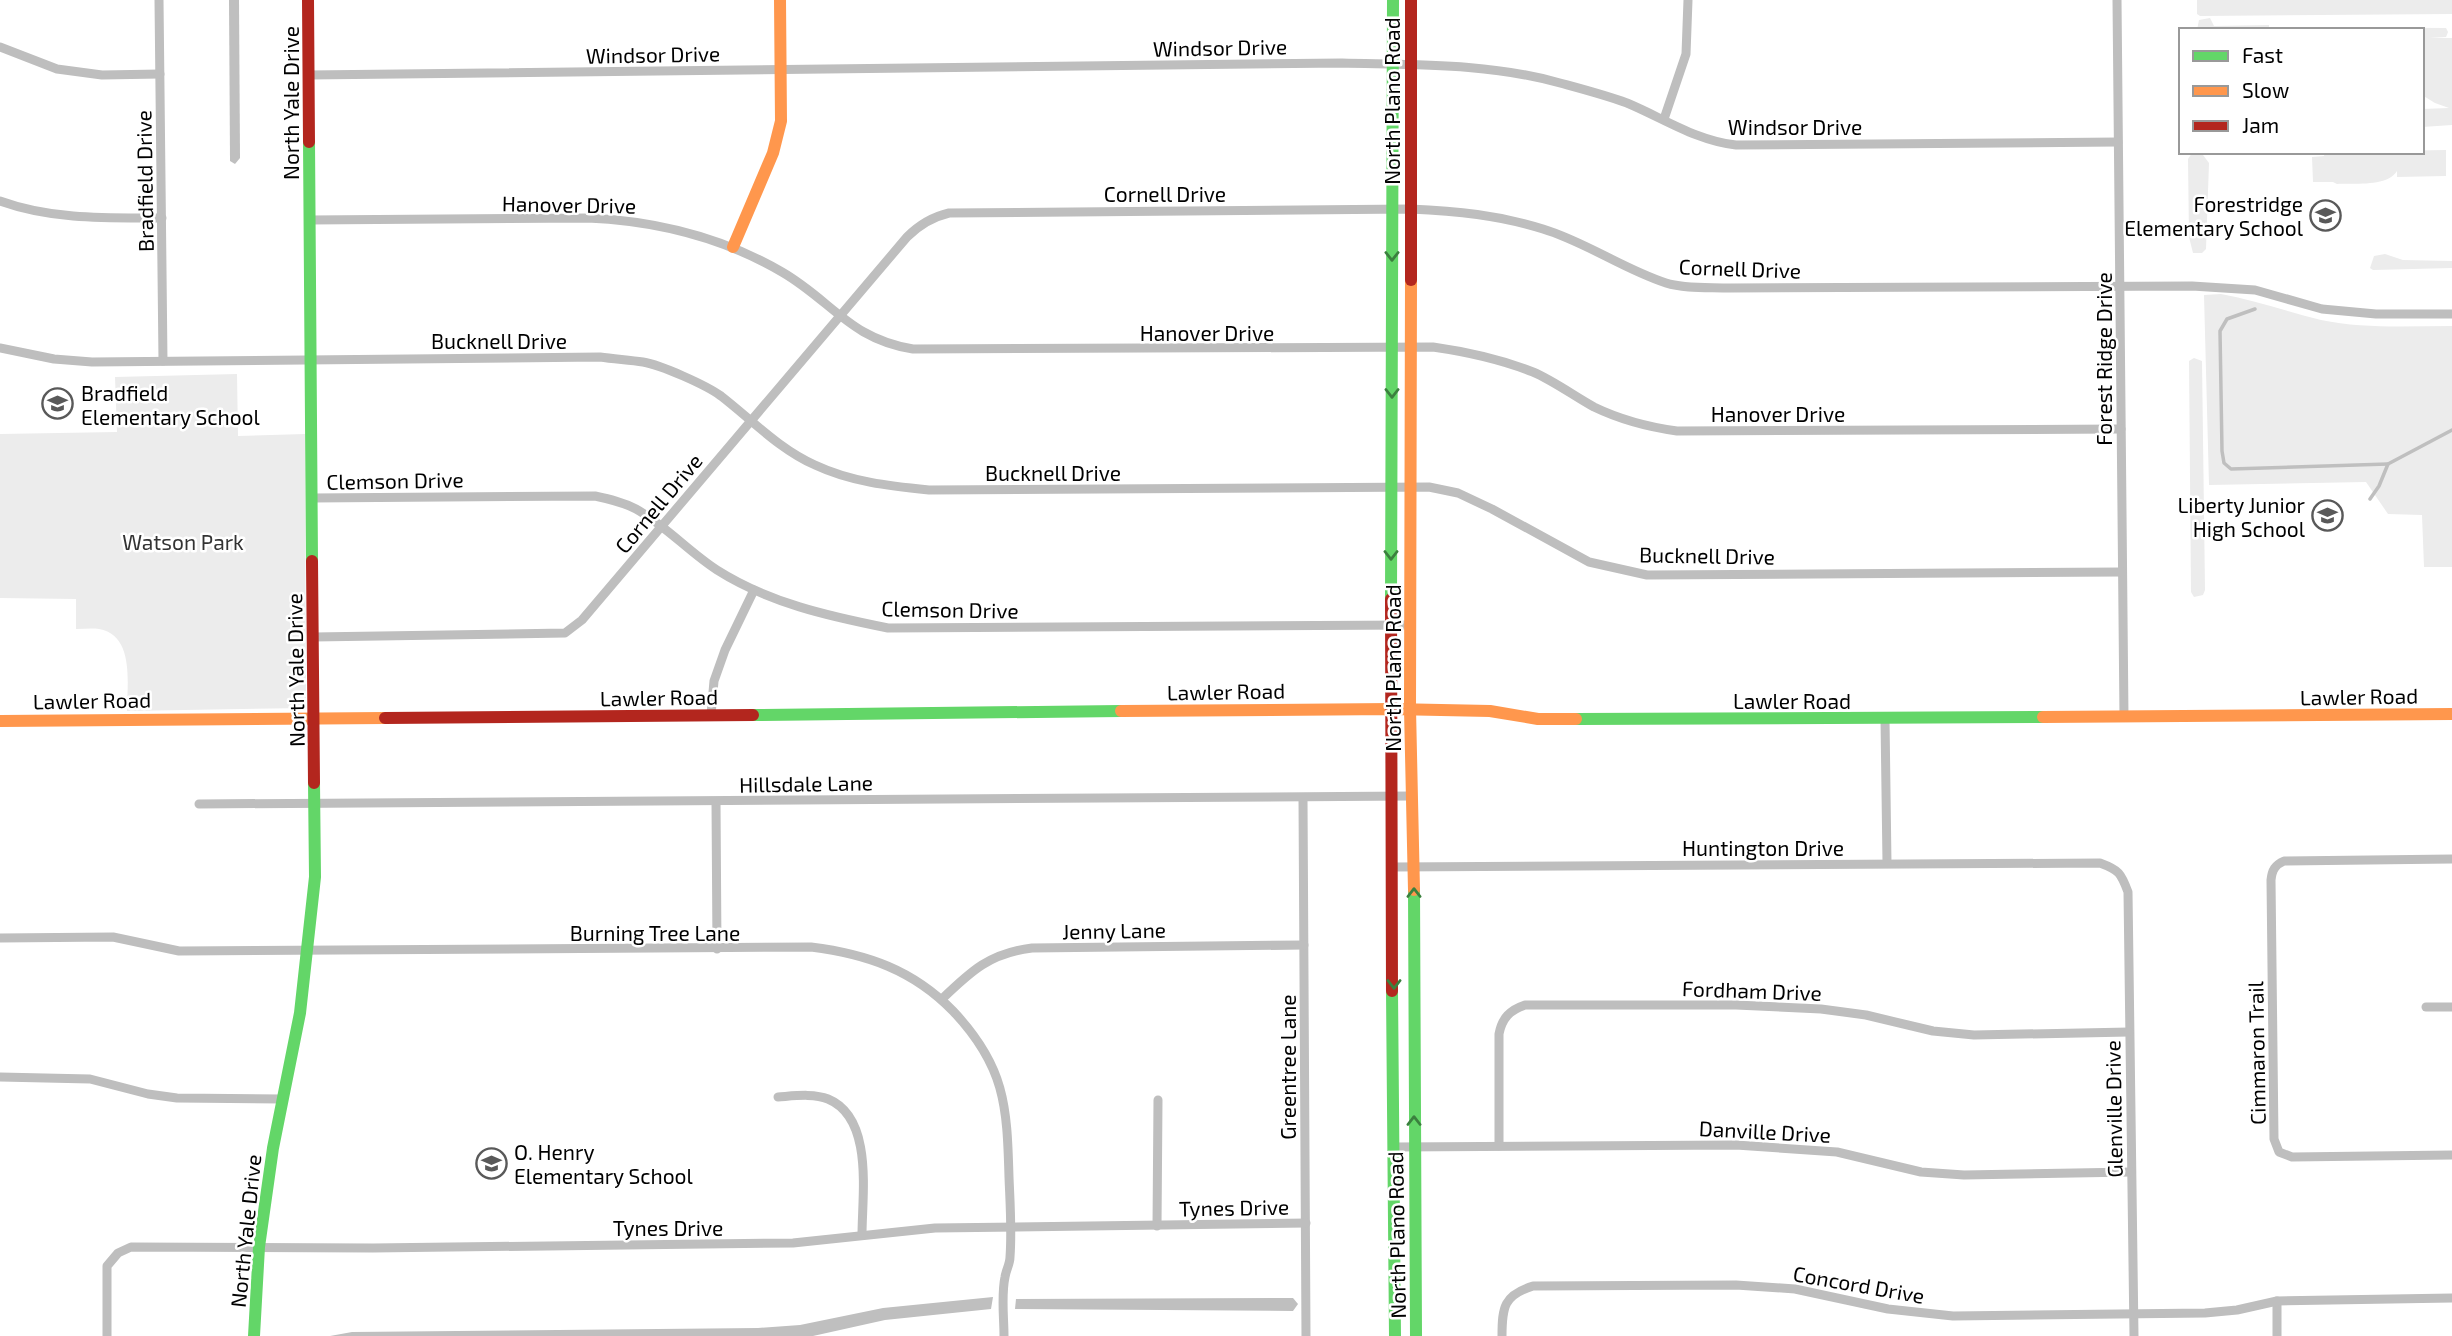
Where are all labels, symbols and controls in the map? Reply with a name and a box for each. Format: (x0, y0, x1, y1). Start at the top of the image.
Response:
street label: North Plano Road (1379, 17, 1404, 185)
street label: North Yale Drive (278, 26, 303, 180)
legend (2179, 28, 2424, 154)
street label: Windsor Drive (1153, 33, 1287, 61)
street label: Windsor Drive (586, 40, 720, 68)
text: Fast (2242, 42, 2283, 67)
text: Slow (2242, 77, 2289, 102)
street label: Bradfield Drive (130, 110, 158, 252)
text: Jam (2242, 112, 2279, 137)
street label: Windsor Drive (1728, 114, 1862, 139)
street label: Cornell Drive (1104, 181, 1226, 206)
street label: Hanover Drive (502, 190, 636, 218)
place label: Forestridge Elementary School (2124, 191, 2304, 240)
school or university icon: Forestridge Elementary School (2309, 198, 2343, 232)
one-way arrow (1384, 251, 1400, 261)
street label: Cornell Drive (1678, 253, 1802, 283)
street label: Forest Ridge Drive (2091, 272, 2116, 446)
street label: Hanover Drive (1140, 320, 1274, 345)
street label: Bucknell Drive (431, 328, 567, 353)
place label: Bradfield Elementary School (81, 380, 261, 429)
school or university icon: Bradfield Elementary School (41, 387, 75, 421)
one-way arrow (1384, 389, 1400, 399)
street label: Hanover Drive (1711, 401, 1845, 426)
street label: Cornell Drive (609, 448, 707, 558)
street label: Bucknell Drive (985, 460, 1121, 485)
street label: Clemson Drive (326, 466, 464, 494)
place label: Liberty Junior High School (2178, 492, 2306, 541)
school or university icon: Liberty Junior High School (2311, 499, 2345, 533)
park label: Watson Park (122, 529, 244, 554)
street label: Bucknell Drive (1639, 541, 1775, 569)
one-way arrow (1384, 550, 1399, 561)
street label: North Plano Road (1380, 584, 1405, 752)
street label: North Yale Drive (281, 593, 309, 747)
street label: Clemson Drive (881, 595, 1019, 623)
street label: Lawler Road (1167, 677, 1285, 705)
street label: Lawler Road (2300, 682, 2418, 710)
street label: Lawler Road (600, 683, 718, 711)
street label: Lawler Road (33, 686, 151, 714)
street label: Lawler Road (1733, 688, 1851, 713)
street label: Hillsdale Lane (739, 769, 873, 797)
street label: Huntington Drive (1682, 835, 1844, 860)
one-way arrow (1406, 888, 1422, 898)
street label: Jenny Lane (1062, 917, 1166, 943)
street label: Burning Tree Lane (570, 920, 740, 945)
street label: Fordham Drive (1682, 975, 1822, 1005)
one-way arrow (1386, 980, 1402, 990)
street label: Cimmaron Trail (2242, 980, 2270, 1125)
street label: Greentree Lane (1275, 994, 1300, 1140)
street label: Glenville Drive (2099, 1040, 2127, 1178)
one-way arrow (1406, 1115, 1422, 1126)
street label: Danville Drive (1698, 1115, 1832, 1147)
place label: O. Henry Elementary School (514, 1139, 694, 1188)
school or university icon: O. Henry Elementary School (474, 1146, 508, 1180)
street label: North Plano Road (1382, 1151, 1410, 1319)
street label: North Yale Drive (225, 1153, 265, 1309)
street label: Tynes Drive (1179, 1194, 1289, 1220)
street label: Tynes Drive (613, 1215, 723, 1240)
street label: Concord Drive (1791, 1260, 1927, 1308)

